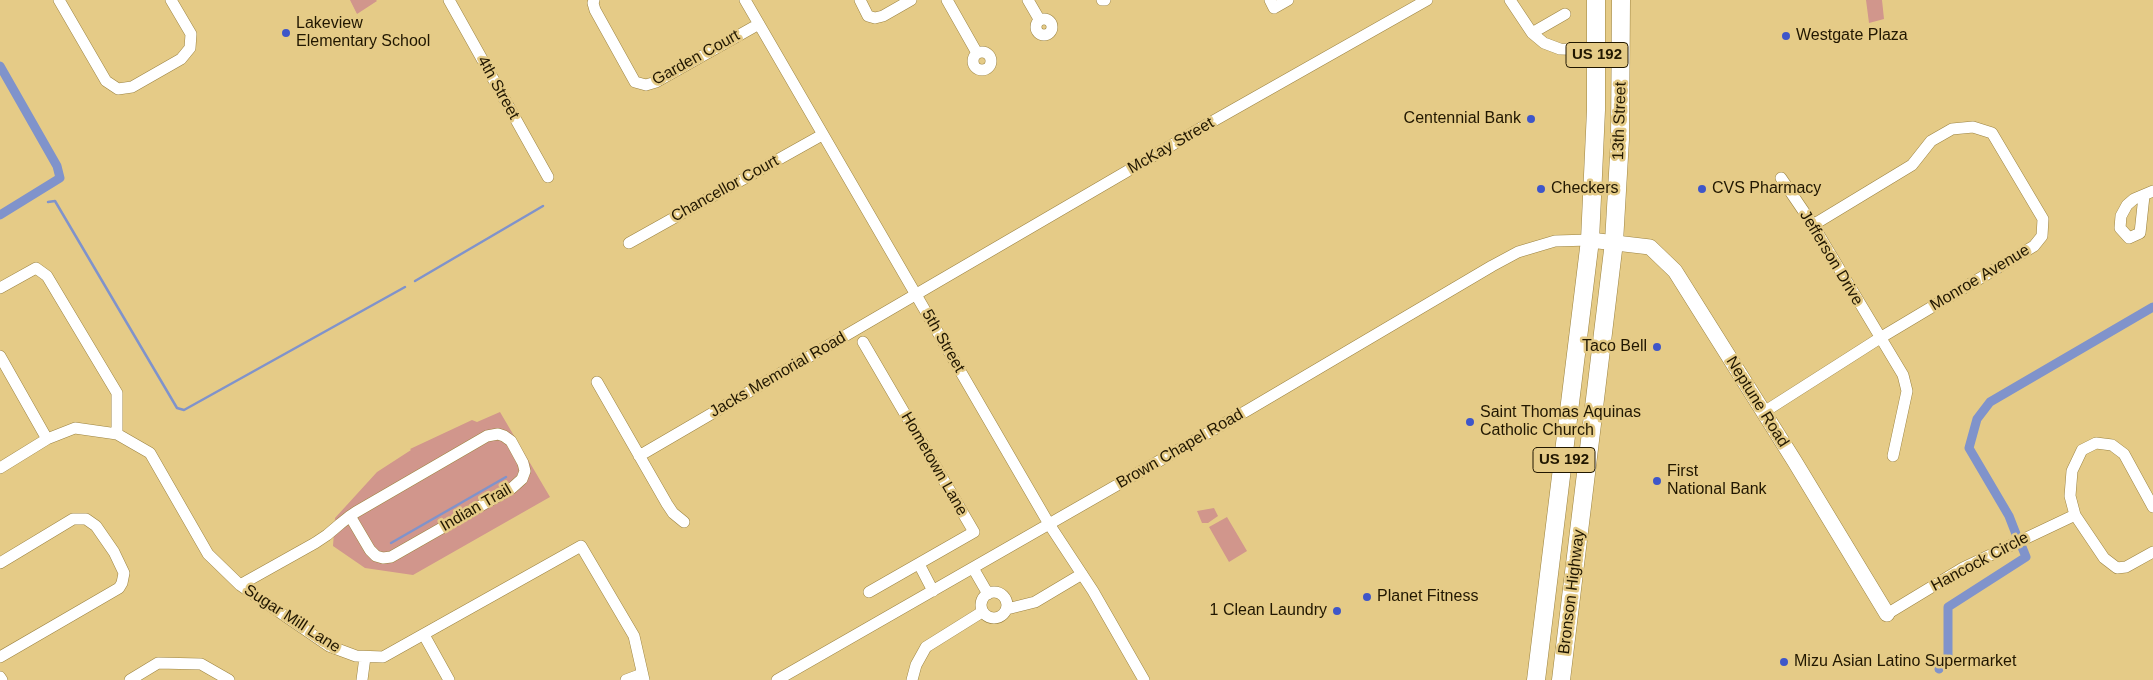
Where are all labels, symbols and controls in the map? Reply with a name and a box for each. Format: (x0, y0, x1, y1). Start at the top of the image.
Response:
place label: Lakeview Elementary School (296, 14, 430, 52)
street label: Garden Court (649, 26, 743, 90)
place label: Westgate Plaza (1796, 26, 1908, 46)
marker: Lakeview Elementary School (280, 27, 292, 39)
marker: Westgate Plaza (1780, 30, 1792, 42)
road number: US 192 (1566, 42, 1628, 68)
street label: 4th Street (473, 53, 523, 123)
street label: 13th Street (1609, 82, 1631, 160)
place label: Centennial Bank (1404, 109, 1521, 129)
marker: Centennial Bank (1525, 113, 1537, 125)
street label: McKay Street (1125, 114, 1217, 178)
street label: Chancellor Court (668, 152, 782, 226)
place label: Checkers (1551, 179, 1619, 199)
place label: CVS Pharmacy (1712, 179, 1821, 199)
marker: Checkers (1535, 183, 1547, 195)
marker: CVS Pharmacy (1696, 183, 1708, 195)
street label: Jefferson Drive (1795, 207, 1867, 309)
street label: Monroe Avenue (1927, 241, 2033, 315)
street label: 5th Street (917, 306, 969, 376)
street label: Jacks Memorial Road (707, 328, 849, 422)
place label: Taco Bell (1582, 337, 1647, 357)
marker: Taco Bell (1651, 341, 1663, 353)
street label: Neptune Road (1722, 353, 1792, 451)
place label: Saint Thomas Aquinas Catholic Church (1480, 403, 1641, 441)
street label: Brown Chapel Road (1113, 405, 1247, 493)
street label: Hometown Lane (897, 409, 971, 519)
marker: Saint Thomas Aquinas Catholic Church (1464, 416, 1476, 428)
road number: US 192 (1533, 448, 1595, 472)
place label: First National Bank (1667, 462, 1767, 500)
marker: First National Bank (1651, 475, 1663, 487)
street label: Indian Trail (437, 480, 515, 536)
street label: Hancock Circle (1928, 528, 2032, 596)
street label: Bronson Highway (1555, 529, 1589, 655)
street label: Sugar Mill Lane (240, 581, 344, 657)
place label: Planet Fitness (1377, 587, 1478, 607)
marker: Planet Fitness (1361, 591, 1373, 603)
place label: 1 Clean Laundry (1210, 601, 1327, 621)
marker: 1 Clean Laundry (1331, 605, 1343, 617)
place label: Mizu Asian Latino Supermarket (1794, 652, 2016, 672)
marker: Mizu Asian Latino Supermarket (1778, 656, 1790, 668)

